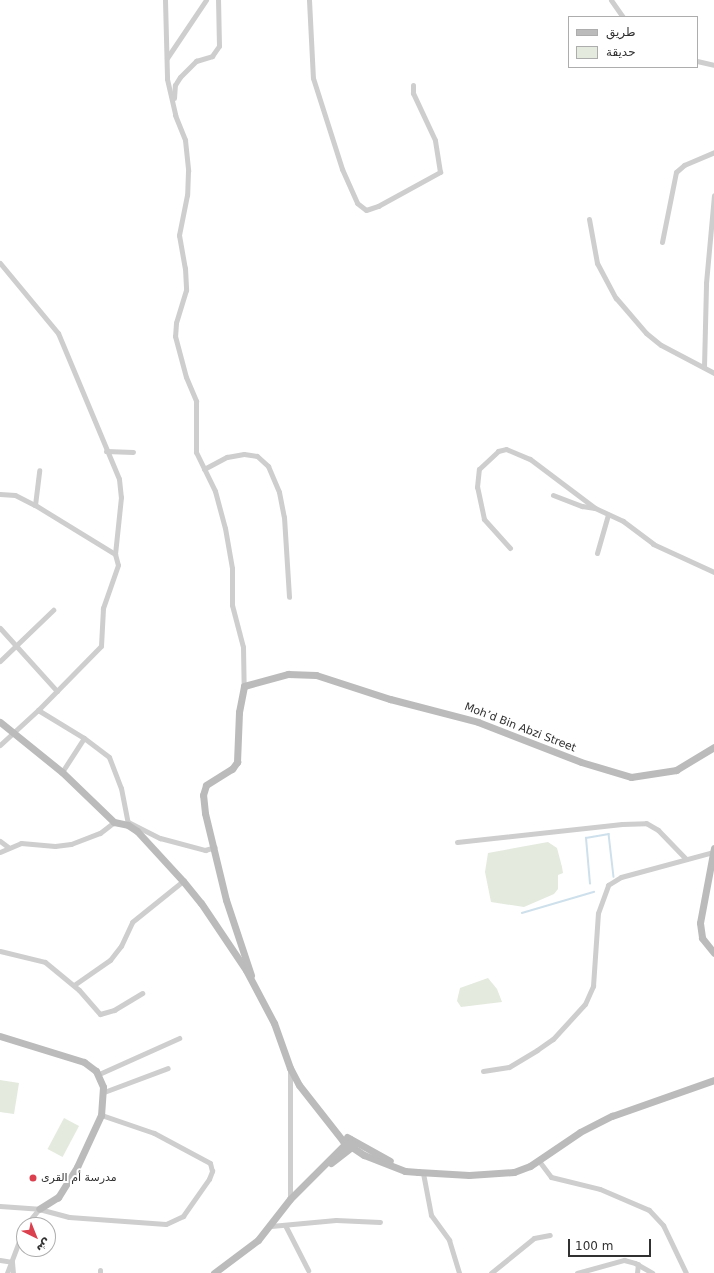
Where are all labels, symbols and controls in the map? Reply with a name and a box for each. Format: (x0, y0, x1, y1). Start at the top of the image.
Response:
legend (568, 16, 698, 68)
text: طريق (606, 25, 636, 39)
text: حديقة (606, 45, 636, 59)
street label: Moh’d Bin Abzi Street (462, 701, 578, 755)
place label: مدرسة أم القرى (41, 1171, 117, 1185)
marker: مدرسة أم القرى (28, 1173, 38, 1183)
north arrow (16, 1217, 56, 1257)
scale bar (570, 1231, 653, 1257)
text: ش (34, 1235, 54, 1255)
text: 100 m (575, 1239, 613, 1253)

